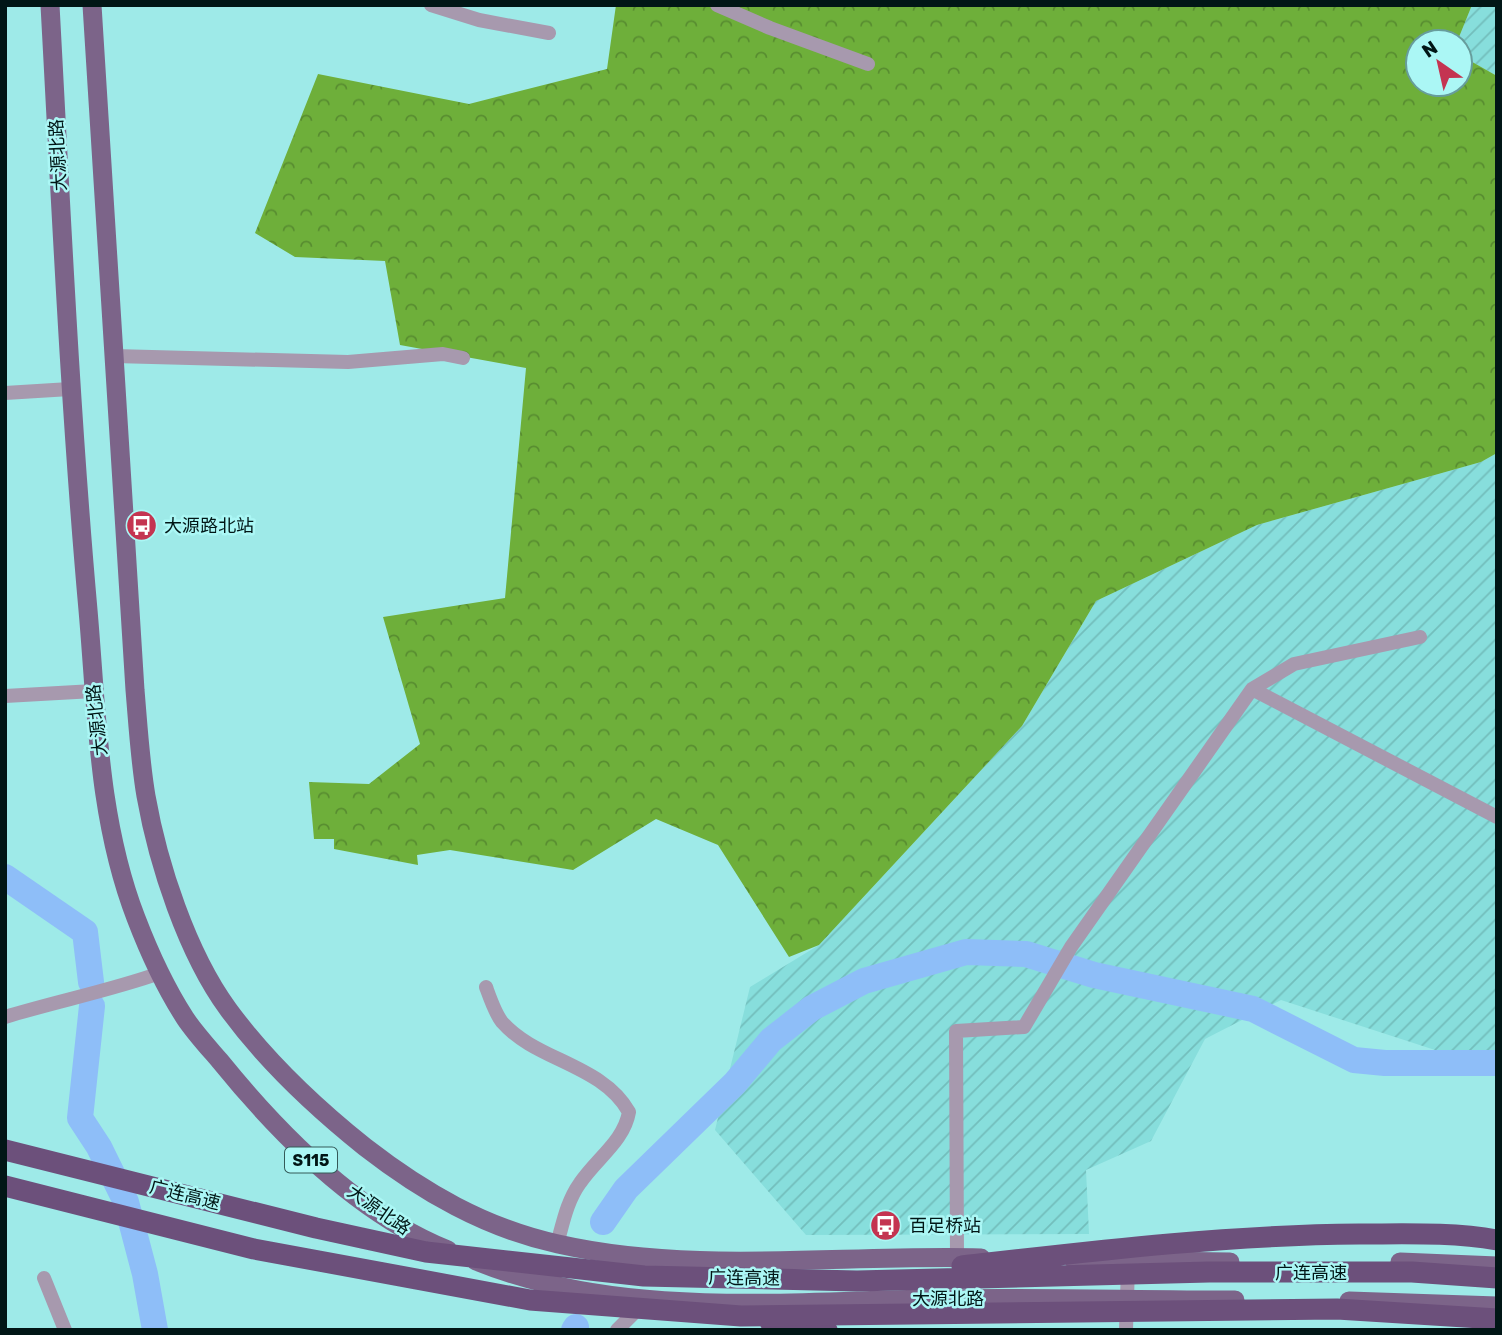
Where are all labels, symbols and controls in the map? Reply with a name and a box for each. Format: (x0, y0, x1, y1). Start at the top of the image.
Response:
north arrow (1404, 28, 1474, 98)
text: N (1418, 36, 1442, 63)
street label: 大源北路 (45, 118, 71, 192)
bus stop icon: 大源路北站 (124, 509, 158, 543)
place label: 大源路北站 (164, 515, 254, 537)
street label: 大源北路 (82, 683, 112, 757)
road number: S115 (285, 1148, 337, 1172)
street label: 广连高速 (147, 1176, 223, 1214)
street label: 大源北路 (343, 1180, 415, 1240)
bus stop icon: 百足桥站 (869, 1209, 903, 1243)
place label: 百足桥站 (909, 1215, 981, 1237)
street label: 广连高速 (1275, 1262, 1347, 1284)
street label: 广连高速 (708, 1266, 780, 1290)
street label: 大源北路 (912, 1288, 984, 1310)

